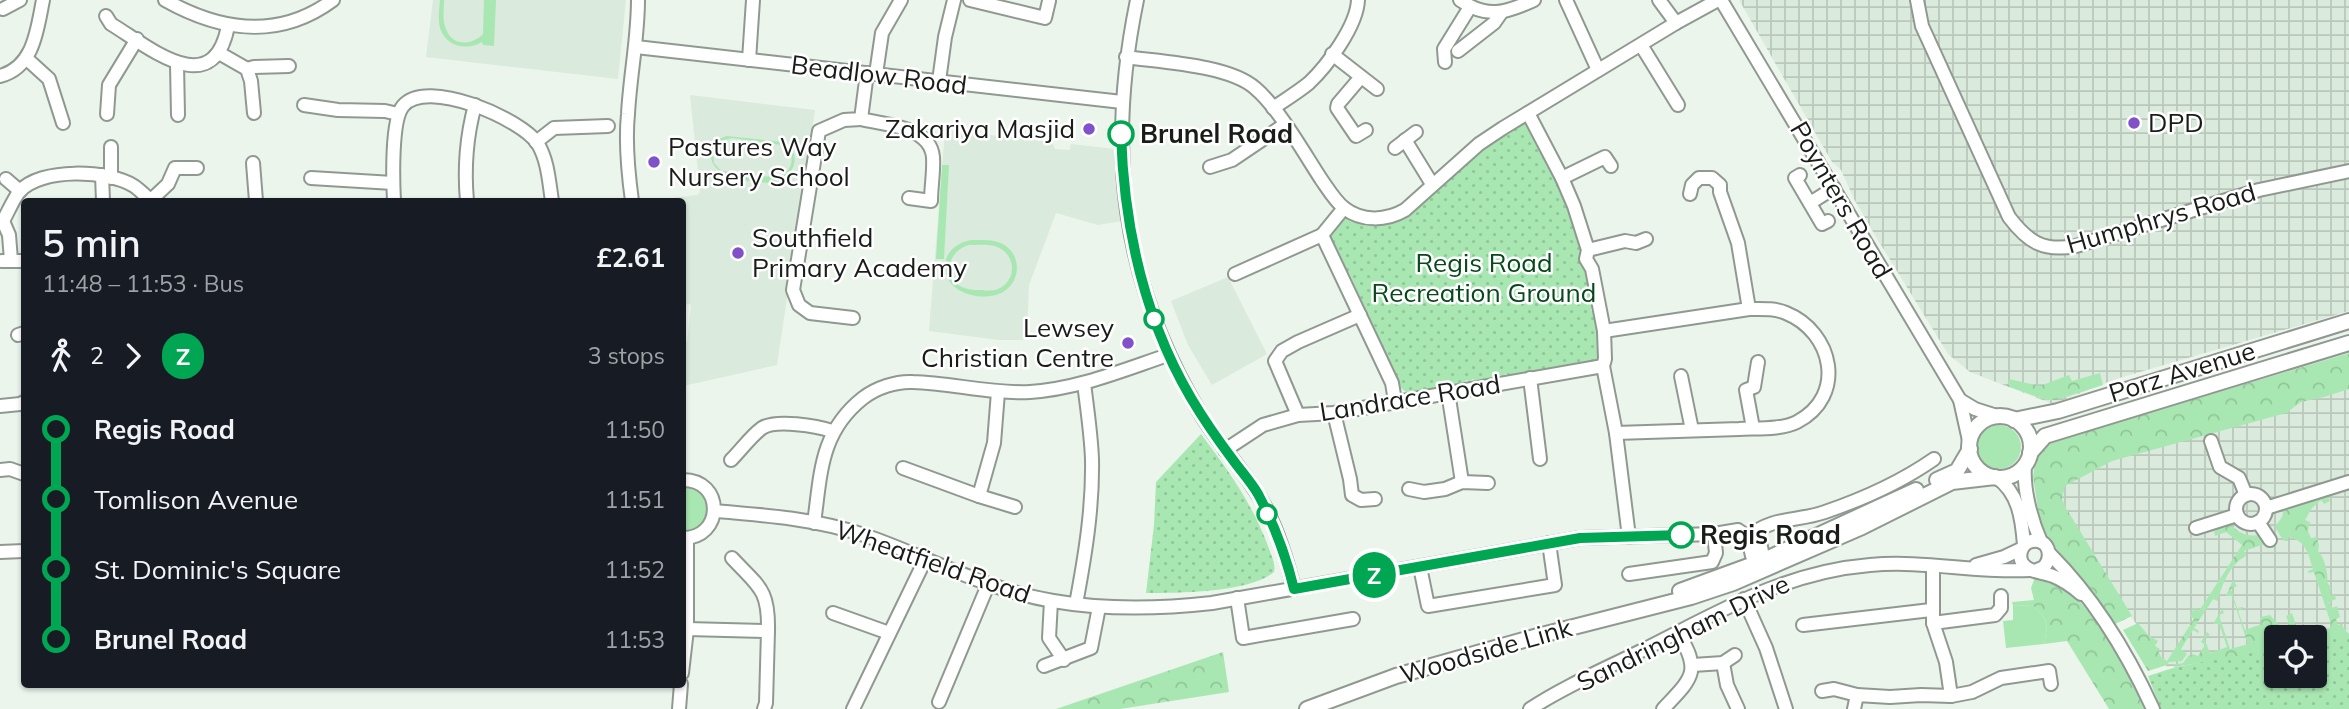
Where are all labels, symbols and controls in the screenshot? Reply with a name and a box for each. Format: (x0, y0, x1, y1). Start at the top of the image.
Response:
street label: Beadlow Road (789, 47, 969, 102)
place label: DPD (2148, 106, 2204, 139)
place label: Zakariya Masjid (885, 112, 1075, 145)
street label: Poynters Road (1783, 115, 1900, 284)
marker: DPD (2126, 115, 2142, 131)
place label: Brunel Road (1140, 117, 1293, 150)
marker: Zakariya Masjid (1081, 121, 1097, 137)
marker: Brunel Road (1108, 121, 1134, 147)
place label: Pastures Way Nursery School (668, 130, 850, 193)
marker: Pastures Way Nursery School (646, 154, 662, 170)
street label: Humphrys Road (2062, 175, 2260, 260)
text: 5 min (42, 219, 141, 267)
place label: Southfield Primary Academy (752, 221, 967, 284)
text: £2.61 (596, 241, 665, 274)
marker: Southfield Primary Academy (730, 245, 746, 261)
park label: Regis Road Recreation Ground (1372, 246, 1596, 309)
text: 11:48 – 11:53 · Bus (42, 269, 244, 298)
unlabelled marker (1144, 309, 1164, 329)
place label: Lewsey Christian Centre (921, 311, 1114, 374)
street label: Porz Avenue (2105, 334, 2259, 409)
marker: Lewsey Christian Centre (1120, 335, 1136, 351)
icon: walk (42, 337, 80, 375)
icon: forward (114, 337, 152, 375)
text: 2 (90, 341, 104, 370)
text: Z (176, 341, 190, 371)
text: 3 stops (588, 341, 665, 370)
street label: Landrace Road (1317, 367, 1503, 428)
text: Regis Road (94, 413, 235, 446)
text: 11:50 (605, 415, 665, 444)
text: Tomlison Avenue (94, 483, 298, 516)
text: 11:51 (605, 485, 665, 514)
unlabelled marker (1257, 504, 1277, 524)
street label: Wheatfield Road (831, 513, 1035, 610)
place label: Regis Road (1700, 518, 1841, 551)
marker: Regis Road (1668, 522, 1694, 548)
line badge: Z (1351, 552, 1397, 598)
text: St. Dominic's Square (94, 553, 341, 586)
text: 11:52 (605, 555, 665, 584)
text: Z (1367, 560, 1381, 590)
street label: Sandringham Drive (1571, 567, 1794, 698)
street label: Woodside Link (1396, 610, 1576, 691)
text: Brunel Road (94, 623, 247, 656)
text: 11:53 (605, 625, 665, 654)
map controls (2264, 625, 2327, 688)
button: locate (2264, 625, 2327, 688)

